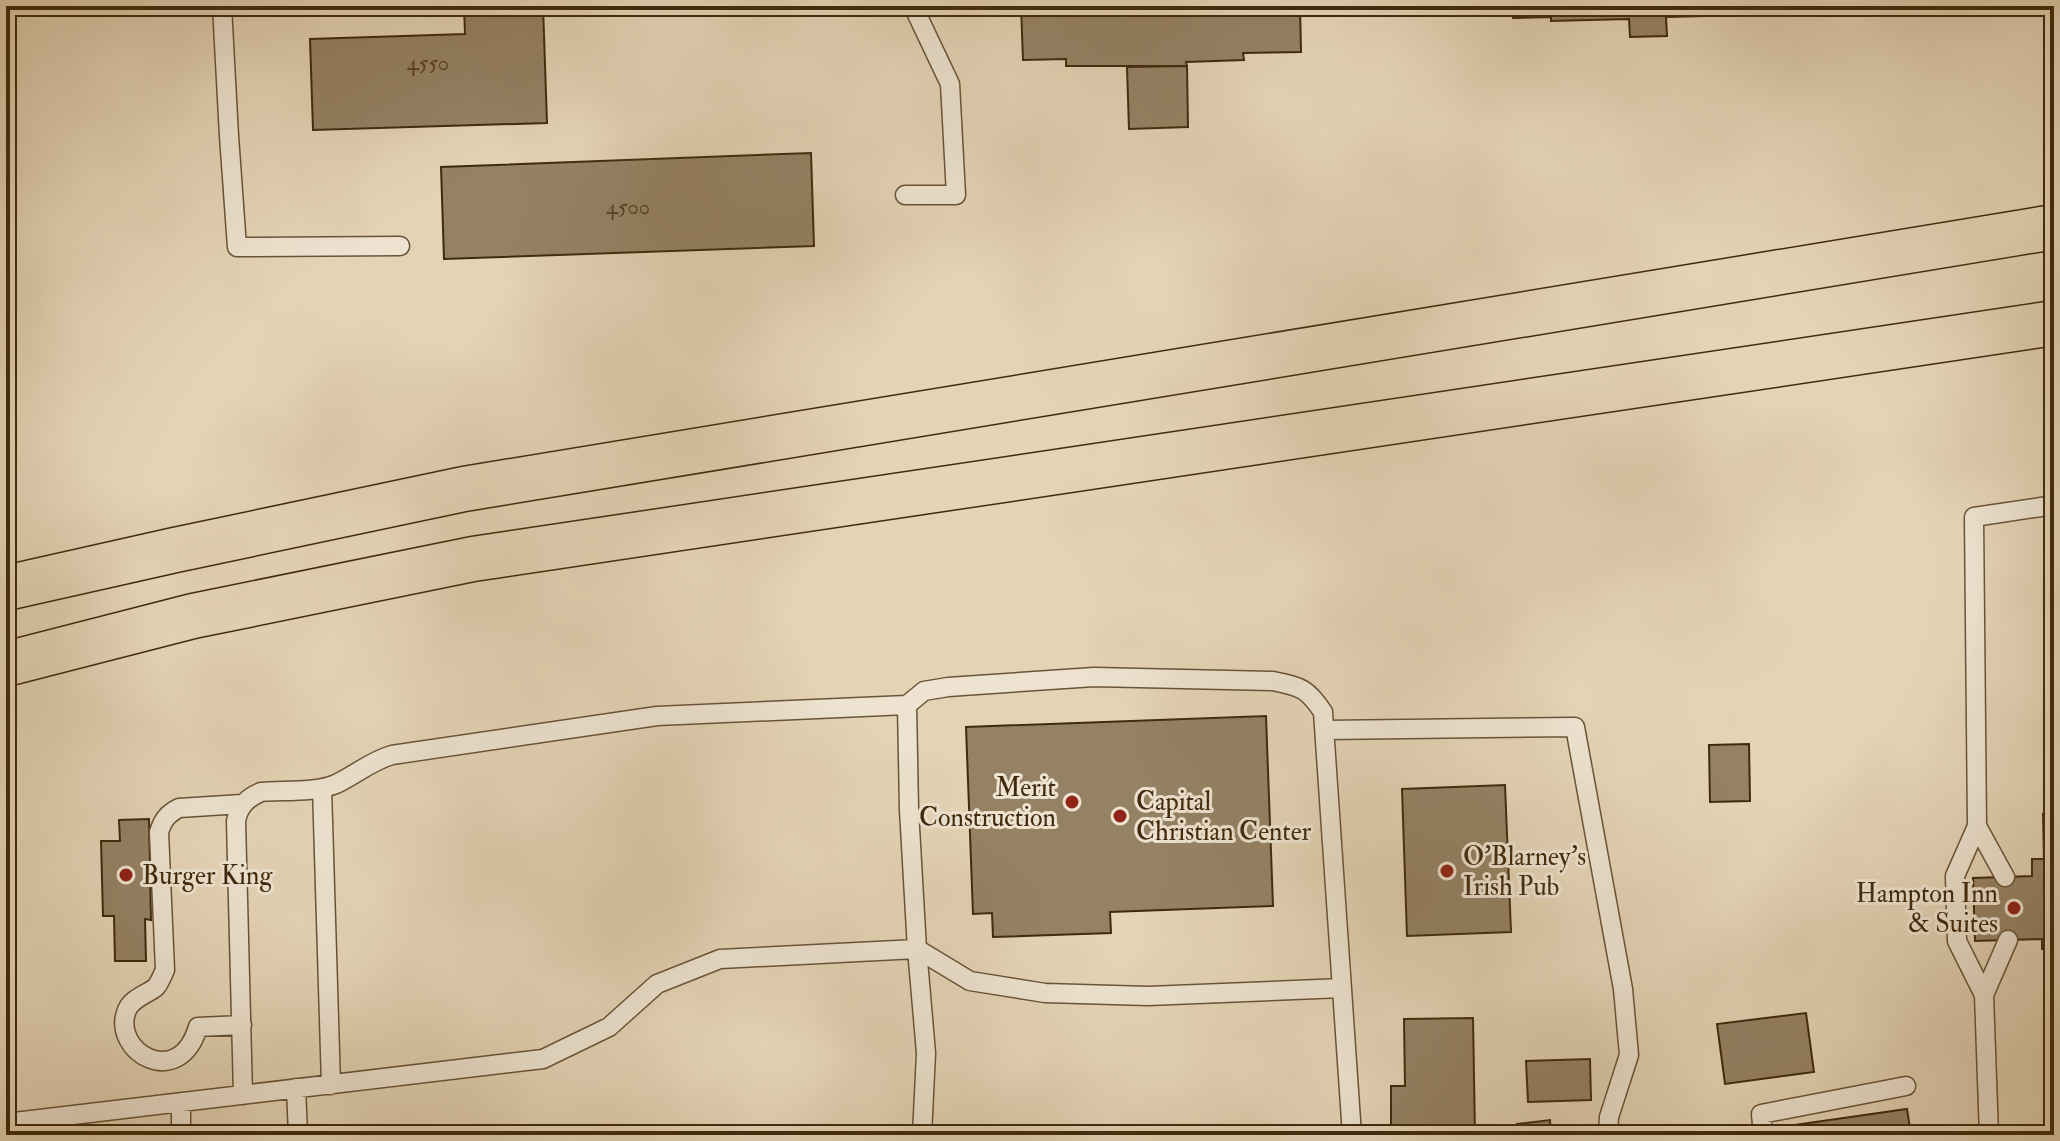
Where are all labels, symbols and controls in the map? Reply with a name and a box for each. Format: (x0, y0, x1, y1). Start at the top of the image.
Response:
house number: 4550 (407, 49, 449, 77)
house number: 4500 (606, 193, 650, 221)
place label: Merit Construction (919, 772, 1056, 834)
place label: Capital Christian Center (1136, 786, 1312, 848)
marker: Merit Construction (1063, 793, 1081, 811)
marker: Capital Christian Center (1111, 807, 1129, 825)
place label: O'Blarney's Irish Pub (1463, 841, 1586, 903)
place label: Burger King (142, 860, 273, 892)
marker: O'Blarney's Irish Pub (1438, 862, 1456, 880)
marker: Burger King (117, 866, 135, 884)
place label: Hampton Inn & Suites (1856, 878, 1998, 940)
marker: Hampton Inn & Suites (2005, 899, 2023, 917)

